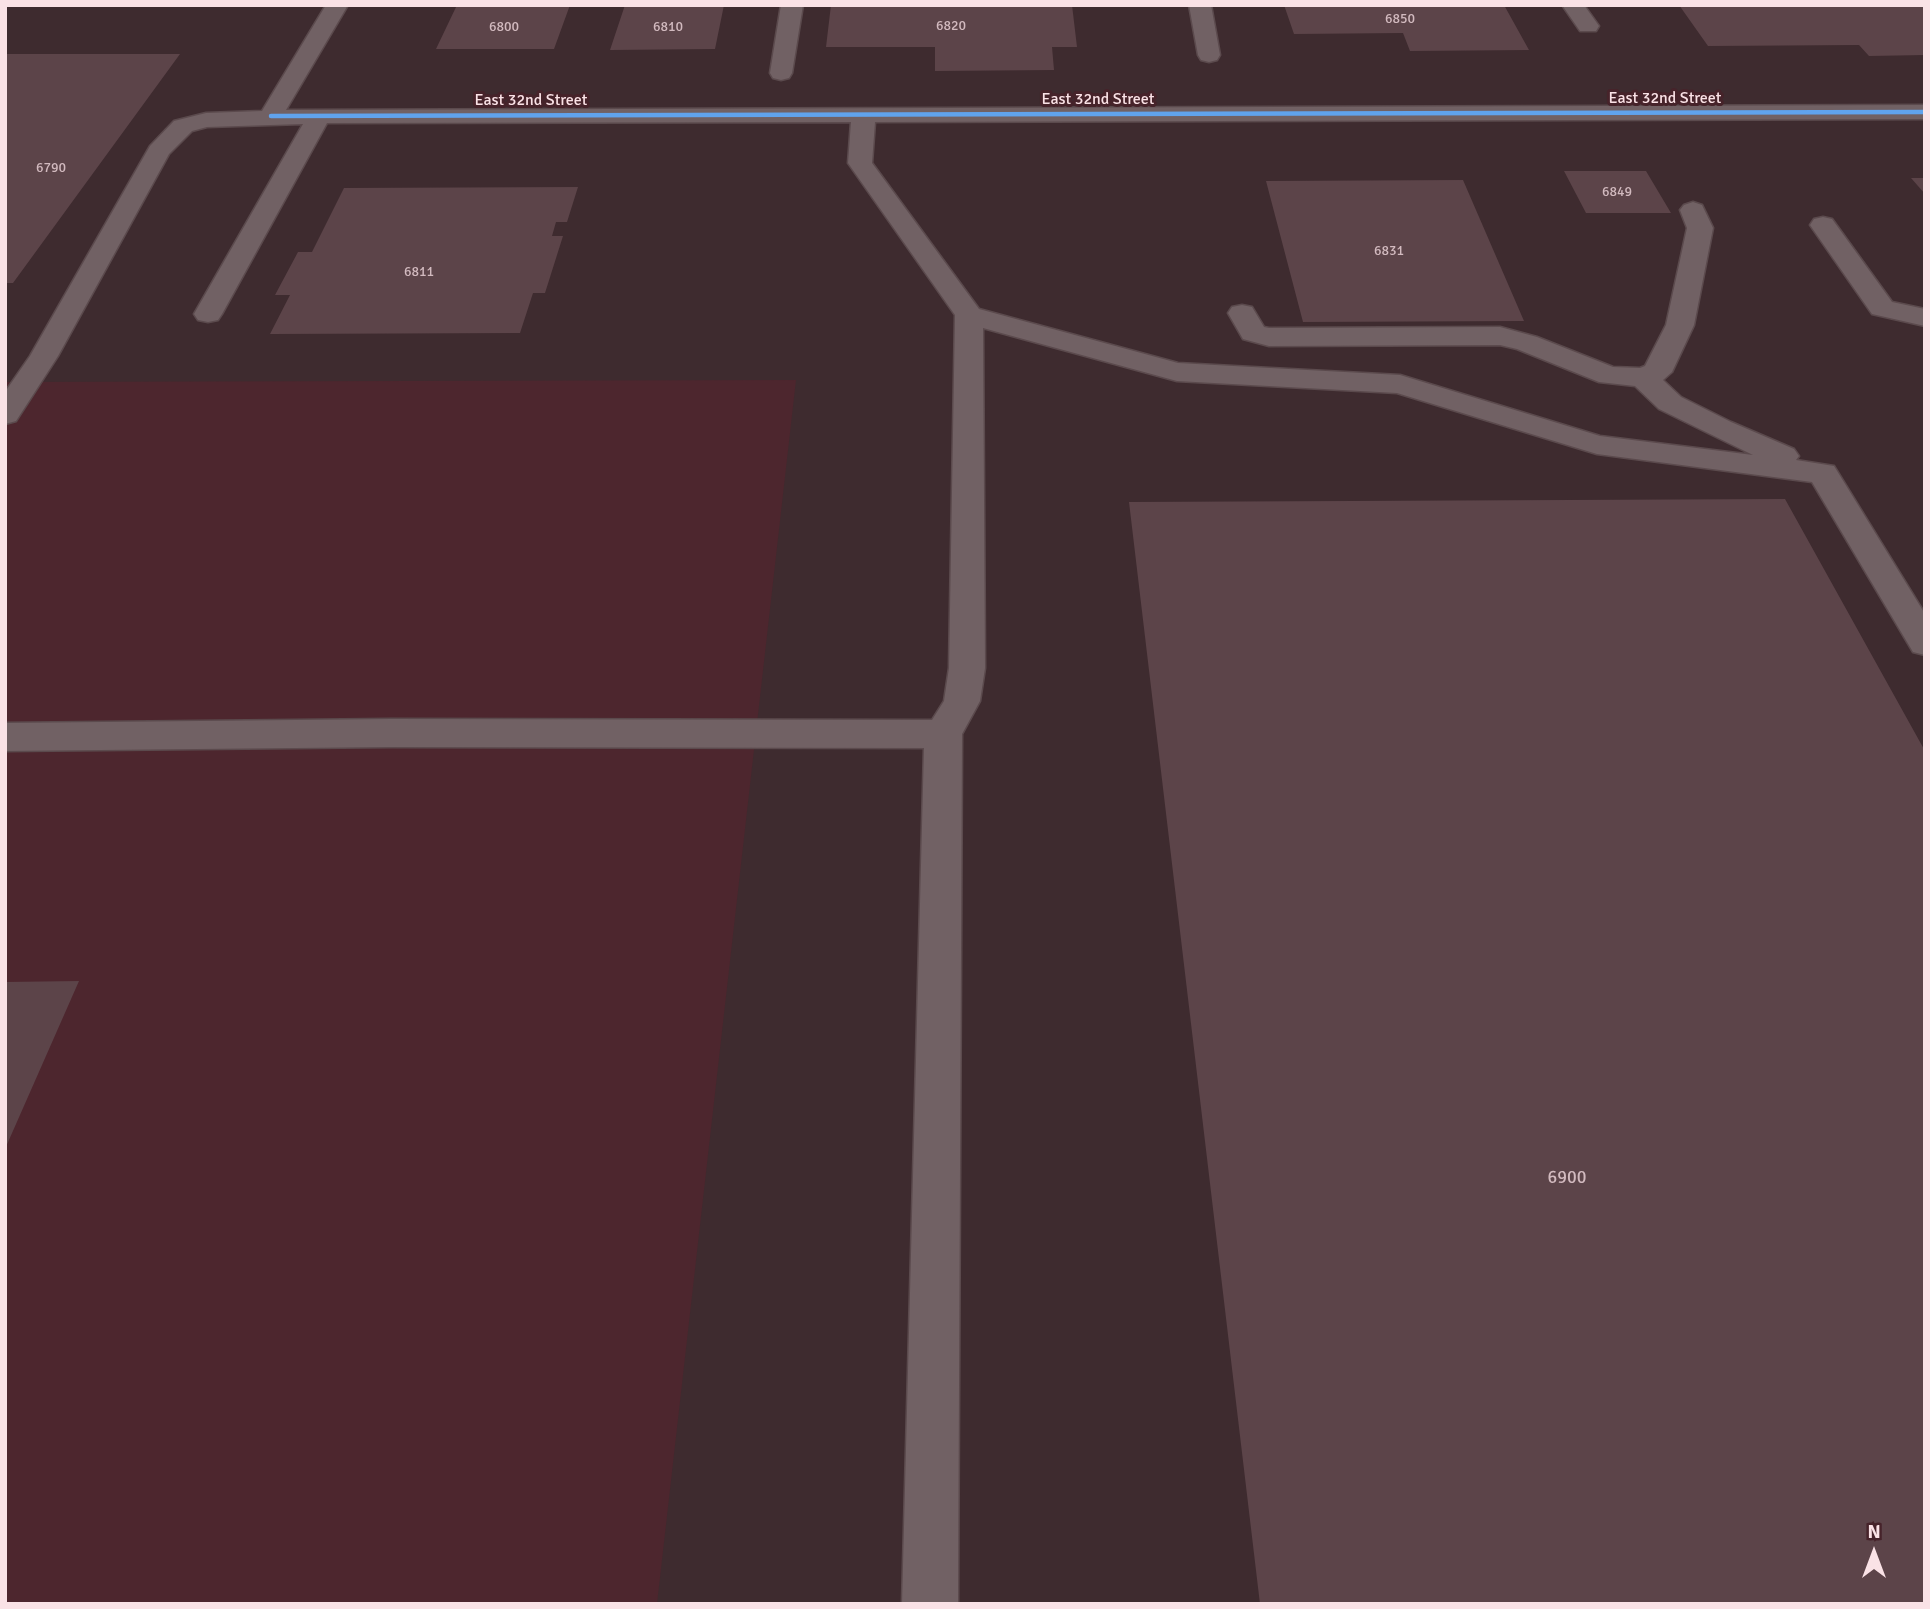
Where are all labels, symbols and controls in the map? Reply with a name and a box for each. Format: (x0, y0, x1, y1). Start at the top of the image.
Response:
house number: 6850 (1385, 11, 1415, 27)
house number: 6820 (936, 18, 966, 34)
house number: 6800 (489, 19, 519, 35)
house number: 6810 (653, 19, 683, 35)
street label: East 32nd Street (1609, 89, 1721, 109)
street label: East 32nd Street (1042, 90, 1154, 110)
street label: East 32nd Street (475, 91, 587, 111)
house number: 6790 (36, 160, 66, 176)
house number: 6849 (1602, 184, 1632, 200)
house number: 6831 (1374, 243, 1404, 259)
house number: 6811 (404, 264, 434, 280)
house number: 6900 (1548, 1167, 1586, 1189)
north arrow (1839, 1518, 1909, 1588)
text: N (1867, 1520, 1881, 1544)

